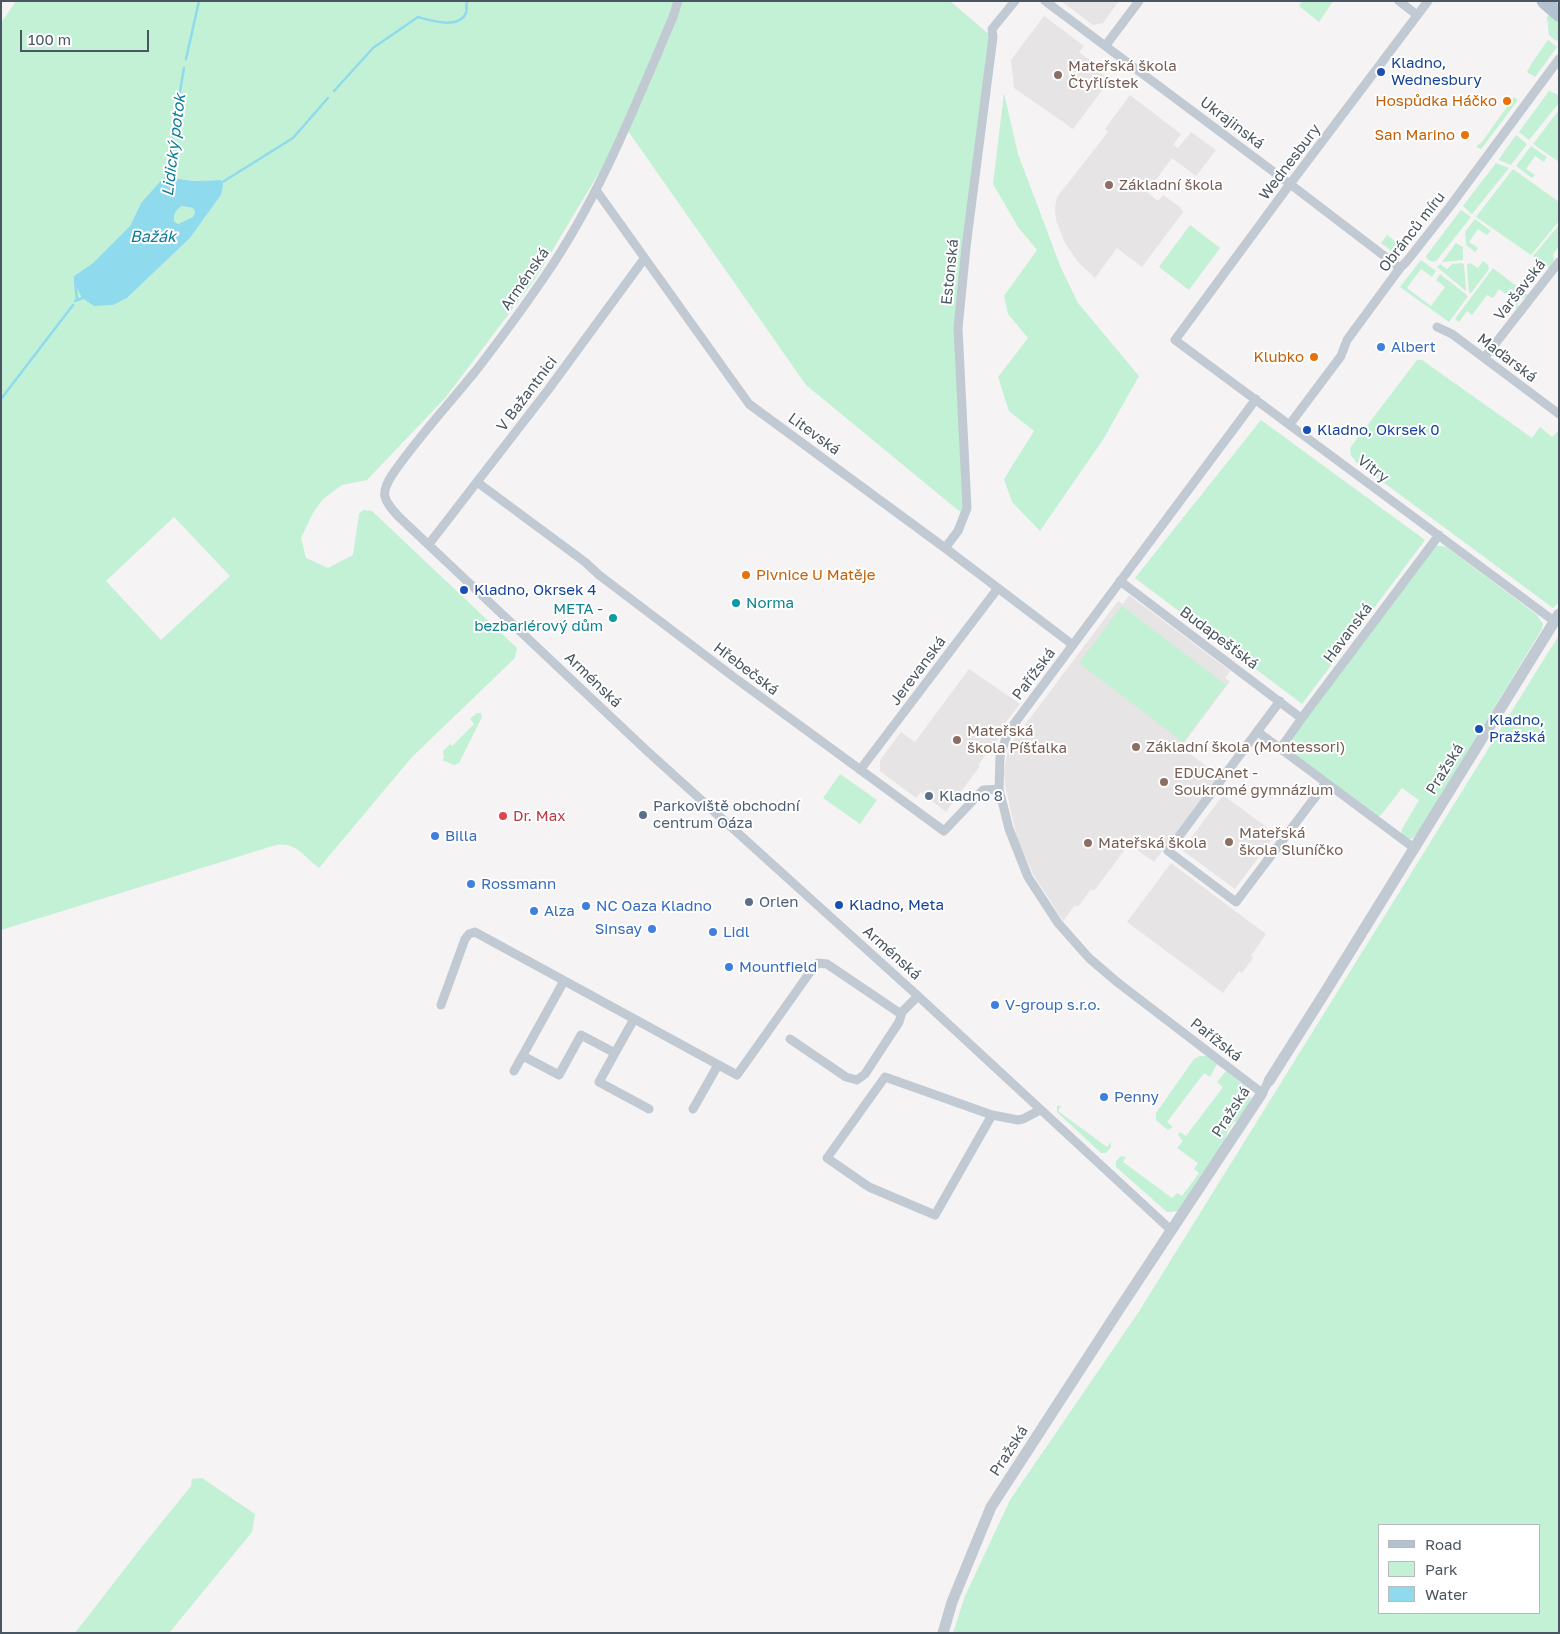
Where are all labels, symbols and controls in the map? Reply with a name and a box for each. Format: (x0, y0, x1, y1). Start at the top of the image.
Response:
scale bar (22, 20, 151, 52)
text: 100 m (28, 30, 71, 48)
place label: Kladno, Wednesbury (1391, 54, 1482, 89)
place label: Mateřská škola Čtyřlístek (1068, 57, 1177, 92)
marker: Kladno, Wednesbury (1375, 66, 1387, 78)
marker: Mateřská škola Čtyřlístek (1052, 69, 1064, 81)
place label: Hospůdka Háčko (1375, 92, 1497, 110)
water label: Lidický potok (158, 93, 190, 197)
street label: Ukrajinská (1196, 93, 1268, 153)
marker: Hospůdka Háčko (1501, 95, 1513, 107)
street label: Wednesbury (1256, 120, 1324, 204)
place label: San Marino (1374, 126, 1455, 144)
marker: San Marino (1459, 129, 1471, 141)
place label: Základní škola (1119, 176, 1223, 194)
marker: Základní škola (1103, 179, 1115, 191)
street label: Obránců míru (1375, 188, 1449, 276)
water label: Bažák (130, 227, 176, 247)
street label: Estonská (938, 238, 962, 306)
street label: Arménská (497, 244, 553, 314)
street label: Varšavská (1491, 256, 1549, 324)
street label: Maďarská (1474, 330, 1540, 386)
place label: Albert (1391, 338, 1436, 356)
marker: Albert (1375, 341, 1387, 353)
place label: Klubko (1254, 348, 1304, 366)
marker: Klubko (1308, 351, 1320, 363)
street label: V Bažantnici (493, 353, 561, 435)
street label: Litevská (784, 409, 844, 459)
place label: Kladno, Okrsek 0 (1317, 421, 1439, 439)
marker: Kladno, Okrsek 0 (1301, 424, 1313, 436)
street label: Vitry (1354, 451, 1392, 487)
place label: Pivnice U Matěje (756, 566, 875, 584)
marker: Pivnice U Matěje (740, 569, 752, 581)
place label: Kladno, Okrsek 4 (474, 581, 596, 599)
marker: Kladno, Okrsek 4 (458, 584, 470, 596)
place label: Norma (746, 594, 794, 612)
marker: Norma (730, 597, 742, 609)
place label: META - bezbariérový dům (474, 600, 603, 635)
street label: Havanská (1320, 600, 1376, 666)
street label: Budapešťská (1176, 603, 1262, 673)
marker: META - bezbariérový dům (607, 612, 619, 624)
street label: Jerevanská (886, 633, 950, 709)
street label: Hřebečská (710, 639, 782, 699)
street label: Pařížská (1009, 644, 1059, 704)
street label: Arménská (561, 649, 625, 711)
place label: Kladno, Pražská (1489, 711, 1545, 746)
place label: Mateřská škola Píšťalka (967, 722, 1067, 757)
marker: Kladno, Pražská (1473, 723, 1485, 735)
marker: Mateřská škola Píšťalka (951, 734, 963, 746)
place label: Základní škola (Montessori) (1146, 738, 1345, 756)
street label: Pražská (1422, 740, 1468, 798)
marker: Základní škola (Montessori) (1130, 741, 1142, 753)
place label: EDUCAnet - Soukromé gymnázium (1174, 764, 1333, 799)
marker: EDUCAnet - Soukromé gymnázium (1158, 776, 1170, 788)
place label: Kladno 8 (939, 787, 1003, 805)
marker: Kladno 8 (923, 790, 935, 802)
place label: Parkoviště obchodní centrum Oáza (653, 797, 800, 832)
place label: Dr. Max (513, 807, 565, 825)
marker: Parkoviště obchodní centrum Oáza (637, 809, 649, 821)
marker: Dr. Max (497, 810, 509, 822)
place label: Mateřská škola Sluníčko (1239, 824, 1343, 859)
place label: Billa (445, 827, 477, 845)
marker: Billa (429, 830, 441, 842)
place label: Mateřská škola (1098, 834, 1207, 852)
marker: Mateřská škola Sluníčko (1223, 836, 1235, 848)
marker: Mateřská škola (1082, 837, 1094, 849)
place label: Rossmann (481, 875, 556, 893)
marker: Rossmann (465, 878, 477, 890)
place label: Orlen (759, 893, 799, 911)
marker: Orlen (743, 896, 755, 908)
place label: Kladno, Meta (849, 896, 944, 914)
place label: NC Oaza Kladno (596, 897, 712, 915)
marker: Kladno, Meta (833, 899, 845, 911)
marker: NC Oaza Kladno (580, 900, 592, 912)
place label: Alza (544, 902, 575, 920)
marker: Alza (528, 905, 540, 917)
place label: Sinsay (595, 920, 642, 938)
street label: Arménská (859, 922, 925, 984)
marker: Sinsay (646, 923, 658, 935)
place label: Lidl (723, 923, 750, 941)
marker: Lidl (707, 926, 719, 938)
place label: Mountfield (739, 958, 817, 976)
marker: Mountfield (723, 961, 735, 973)
place label: V-group s.r.o. (1005, 996, 1101, 1014)
marker: V-group s.r.o. (989, 999, 1001, 1011)
street label: Pařížská (1187, 1014, 1245, 1066)
street label: Pražská (1208, 1083, 1254, 1141)
place label: Penny (1114, 1088, 1159, 1106)
marker: Penny (1098, 1091, 1110, 1103)
street label: Pražská (986, 1422, 1032, 1480)
legend (1378, 1524, 1540, 1614)
text: Road (1425, 1535, 1462, 1553)
text: Park (1425, 1560, 1457, 1578)
text: Water (1425, 1585, 1468, 1603)

